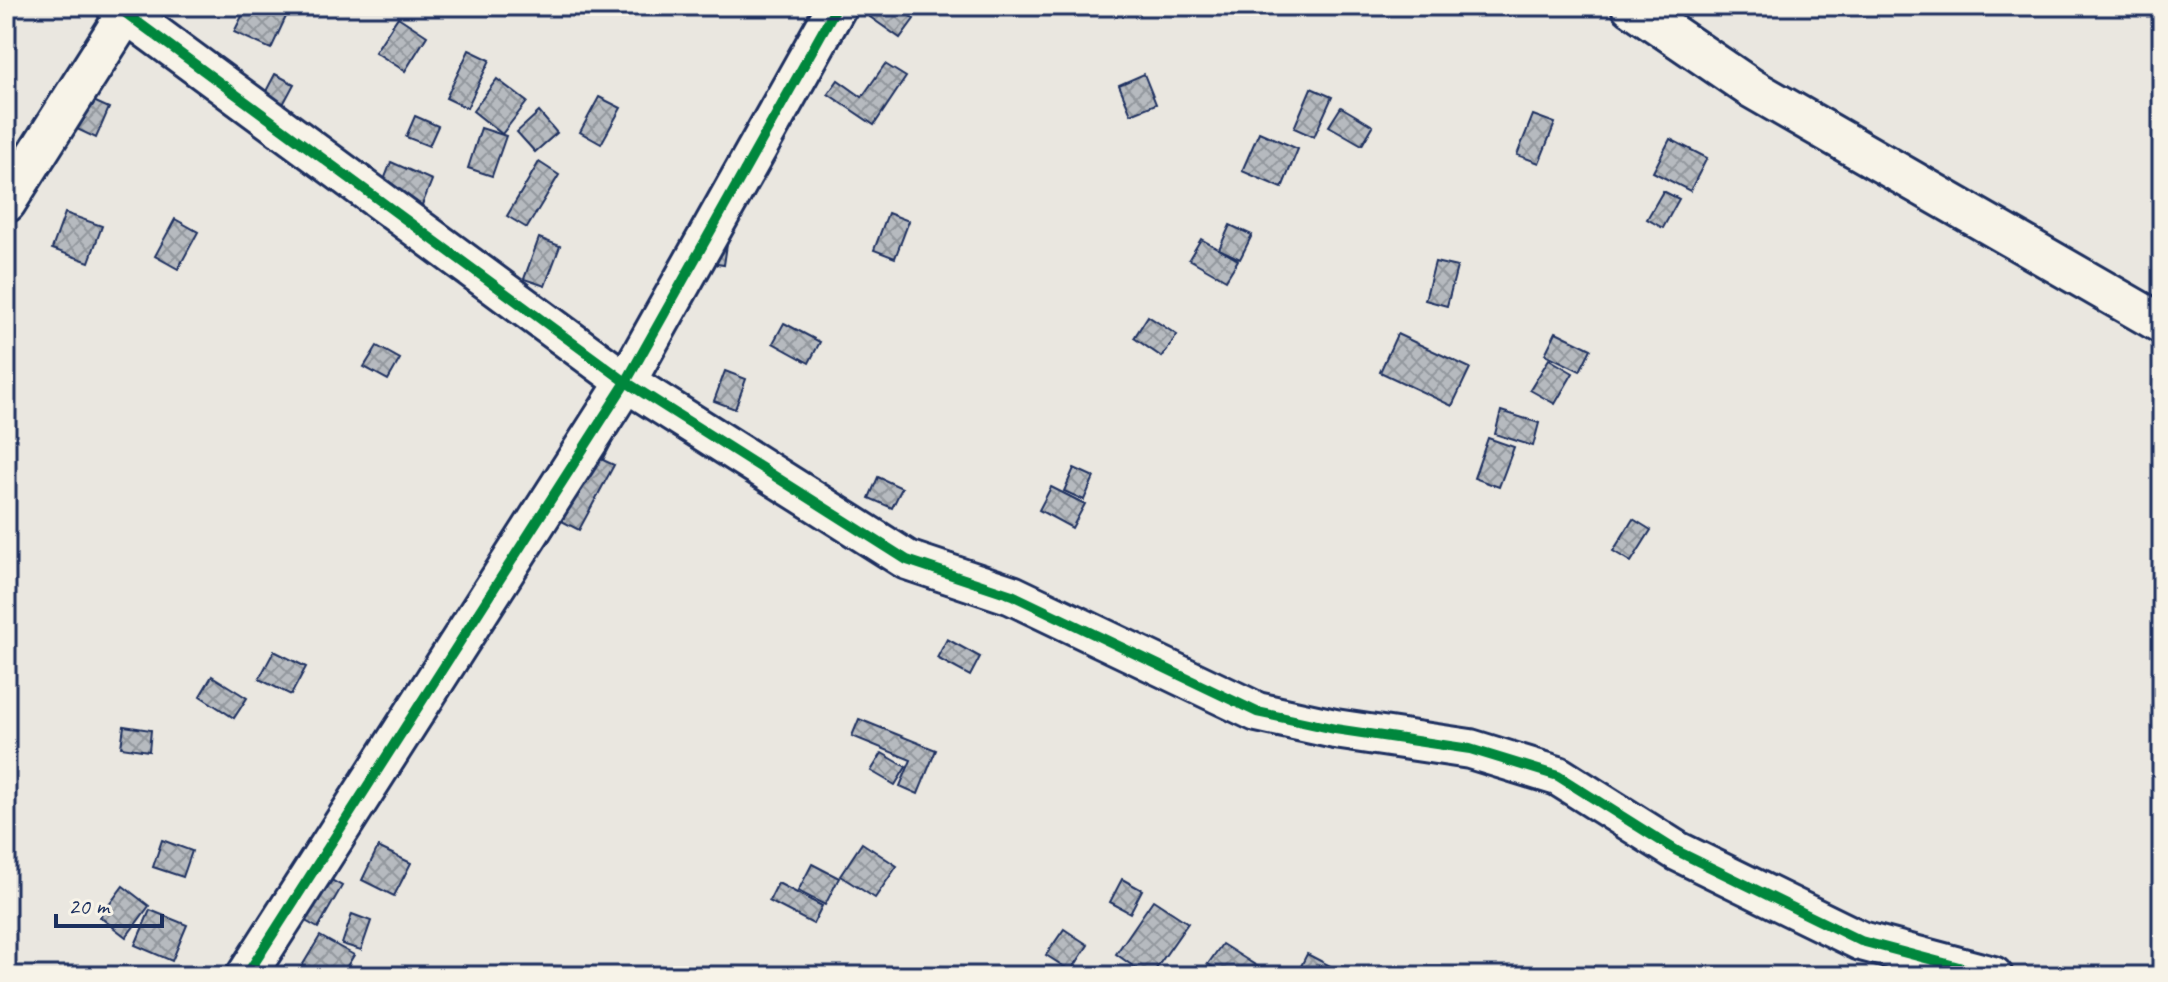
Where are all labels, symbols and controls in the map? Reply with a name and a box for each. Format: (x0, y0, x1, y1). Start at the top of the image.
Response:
scale bar (56, 878, 162, 928)
text: 20 m (68, 891, 111, 921)

